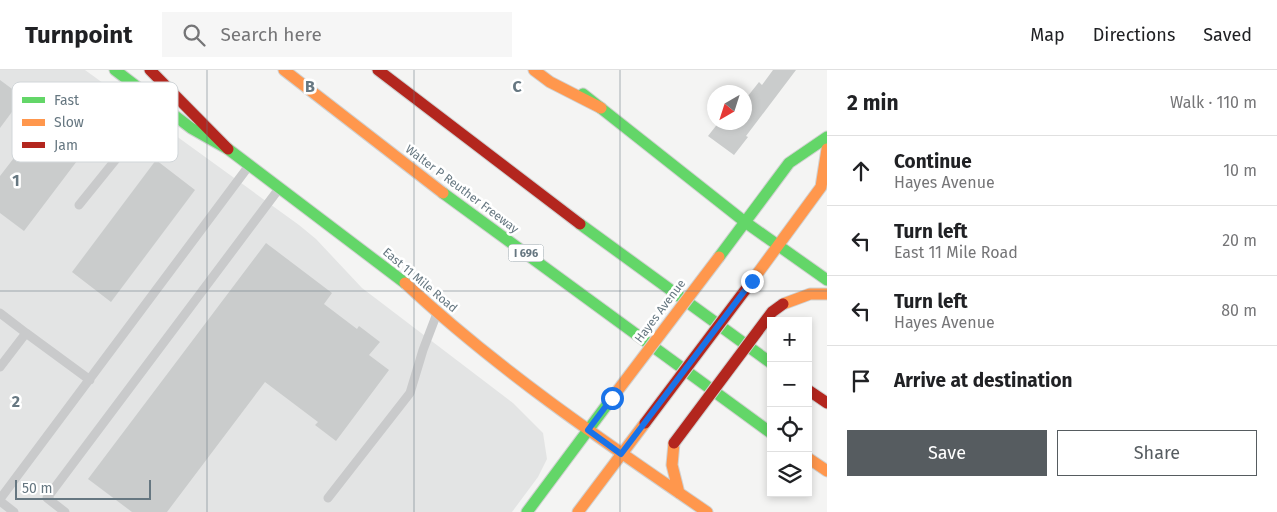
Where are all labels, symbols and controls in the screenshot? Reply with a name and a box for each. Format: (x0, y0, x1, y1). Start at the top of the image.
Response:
search box (162, 12, 512, 57)
text: Turnpoint (25, 21, 132, 49)
icon: search (180, 21, 208, 49)
text: Search here (220, 23, 322, 46)
text: Map (1030, 24, 1065, 46)
text: Directions (1093, 24, 1175, 46)
text: Saved (1203, 24, 1252, 46)
text: B (305, 77, 315, 96)
text: C (512, 77, 522, 96)
legend (12, 82, 178, 162)
north arrow (707, 85, 752, 130)
text: 2 min (847, 90, 899, 116)
text: Fast (54, 92, 80, 109)
text: Walk · 110 m (1170, 93, 1257, 112)
text: Slow (54, 114, 84, 131)
text: Jam (54, 137, 78, 154)
street label: Walter P Reuther Freeway (403, 142, 521, 236)
text: Continue (894, 150, 972, 173)
icon: ahead (847, 157, 875, 185)
text: 10 m (1223, 161, 1257, 180)
text: 1 (12, 171, 20, 190)
text: Hayes Avenue (894, 173, 995, 192)
text: Turn left (894, 220, 968, 243)
icon: left (847, 227, 875, 255)
text: 20 m (1222, 231, 1257, 250)
text: East 11 Mile Road (894, 243, 1018, 262)
road number: I 696 (508, 244, 544, 262)
street label: East 11 Mile Road (380, 245, 460, 315)
route end (741, 270, 764, 293)
street label: Hayes Avenue (632, 277, 688, 345)
text: Turn left (894, 290, 968, 313)
icon: left (847, 297, 875, 325)
text: 80 m (1221, 301, 1257, 320)
text: Hayes Avenue (894, 313, 995, 332)
map controls (767, 317, 812, 497)
button: + (767, 317, 812, 362)
button: − (767, 362, 812, 407)
icon: arrive (847, 367, 875, 395)
text: Arrive at destination (894, 369, 1073, 392)
route start (601, 387, 624, 410)
text: 2 (12, 392, 20, 411)
button: locate (767, 407, 812, 452)
button: Save (847, 430, 1047, 476)
button: Share (1057, 430, 1257, 476)
button: layers (767, 452, 812, 497)
scale bar (15, 477, 151, 500)
text: 50 m (22, 480, 53, 497)

